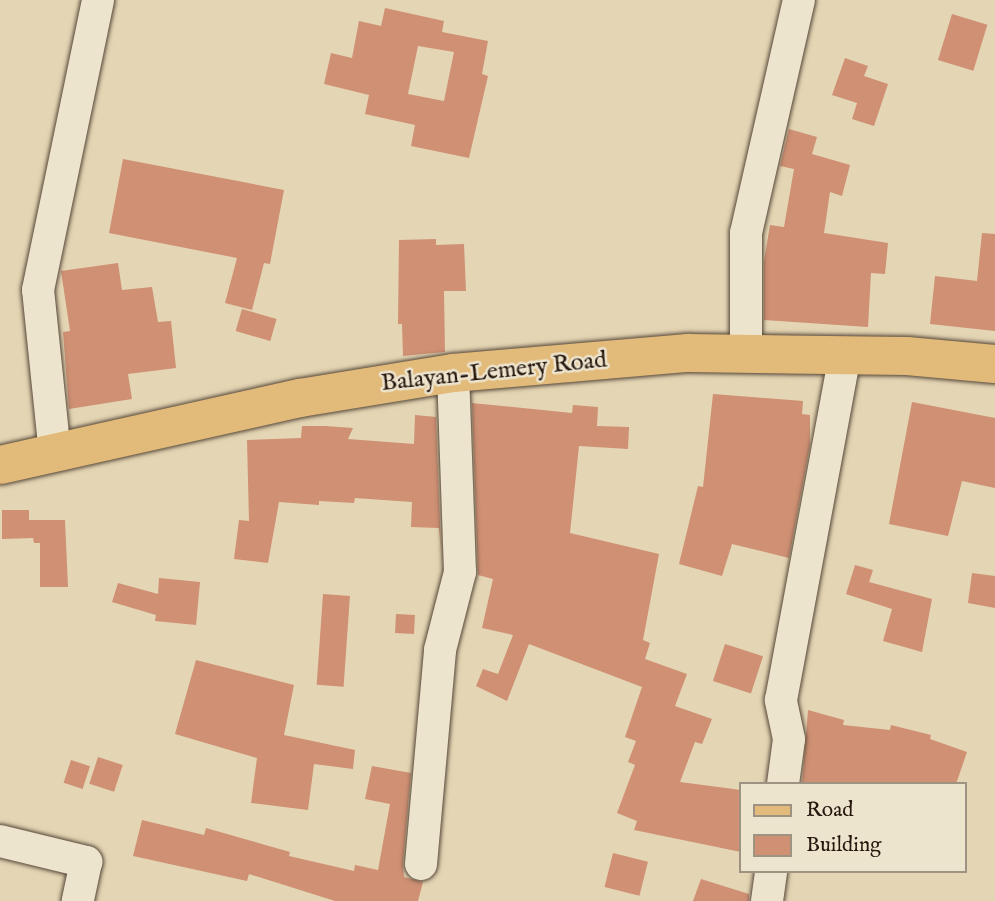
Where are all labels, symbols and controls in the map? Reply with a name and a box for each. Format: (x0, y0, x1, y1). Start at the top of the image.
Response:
street label: Balayan-Lemery Road (380, 346, 608, 398)
legend (740, 782, 967, 873)
text: Road (806, 797, 853, 824)
text: Building (806, 832, 881, 859)

